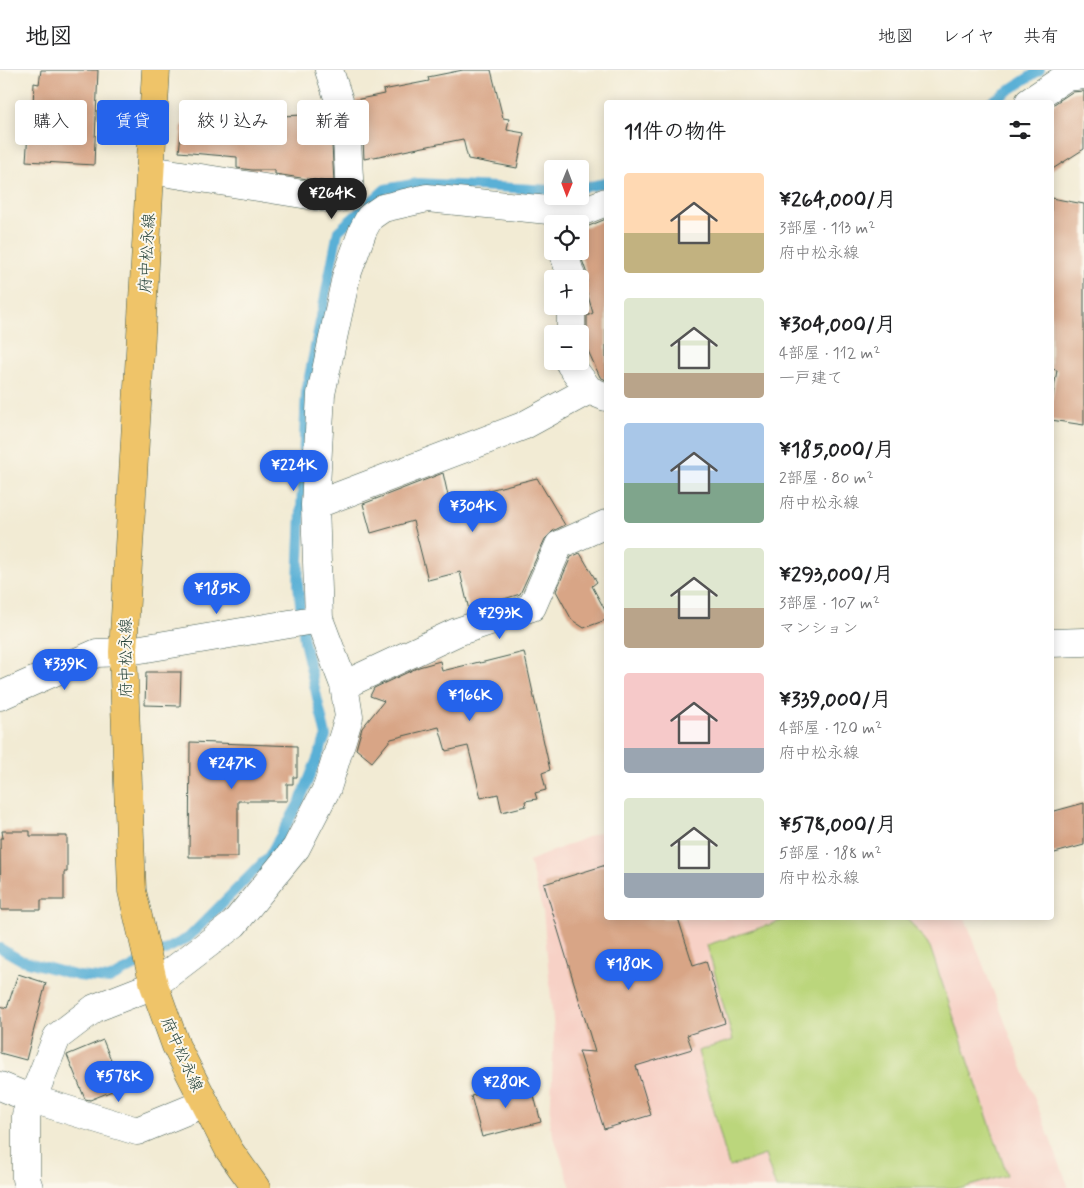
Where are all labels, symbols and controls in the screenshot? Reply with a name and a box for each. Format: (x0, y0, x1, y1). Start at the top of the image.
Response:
text: 地図 (25, 22, 73, 53)
text: 地図 (878, 25, 914, 49)
text: レイヤ (942, 25, 995, 49)
text: 共有 (1023, 25, 1059, 49)
chip: 購入 (15, 100, 87, 145)
chip: 賃貸 (97, 100, 169, 145)
chip: 絞り込み (179, 100, 287, 145)
chip: 新着 (297, 100, 369, 145)
icon: filters (1006, 116, 1034, 144)
text: 11件の物件 (624, 118, 726, 146)
north arrow (544, 160, 589, 205)
map controls (544, 160, 589, 370)
pin: ¥264K (297, 178, 367, 220)
text: ¥264K (309, 183, 355, 204)
text: ¥264,000/月 (779, 186, 896, 214)
icon: home (664, 193, 724, 253)
street label: 府中松永線 (135, 213, 160, 294)
button: locate (544, 215, 589, 260)
text: 3部屋 · 113 m² (779, 218, 875, 239)
text: 府中松永線 (779, 243, 859, 264)
button: + (544, 270, 589, 315)
text: ¥304,000/月 (779, 311, 896, 339)
icon: home (664, 318, 724, 378)
button: − (544, 325, 589, 370)
text: 4部屋 · 112 m² (779, 343, 880, 364)
text: 一戸建て (779, 368, 843, 389)
text: ¥185,000/月 (779, 436, 895, 464)
icon: home (664, 443, 724, 503)
pin: ¥224K (259, 450, 329, 492)
text: ¥224K (271, 455, 317, 476)
text: 2部屋 · 80 m² (779, 468, 873, 489)
pin: ¥304K (438, 490, 508, 533)
text: 府中松永線 (779, 493, 859, 514)
text: ¥304K (450, 496, 496, 517)
text: ¥293,000/月 (779, 561, 894, 589)
icon: home (664, 568, 724, 628)
pin: ¥185K (182, 572, 252, 615)
text: ¥185K (194, 578, 240, 599)
text: 3部屋 · 107 m² (779, 593, 880, 614)
pin: ¥293K (465, 598, 535, 640)
text: ¥293K (478, 603, 522, 624)
street label: 府中松永線 (116, 618, 137, 698)
text: マンション (779, 618, 858, 639)
pin: ¥339K (30, 648, 100, 691)
text: ¥339K (44, 654, 86, 675)
pin: ¥166K (435, 680, 505, 722)
text: ¥166K (448, 685, 492, 706)
text: ¥339,000/月 (779, 686, 892, 714)
icon: home (664, 693, 724, 753)
text: 4部屋 · 120 m² (779, 718, 882, 739)
text: 府中松永線 (779, 743, 859, 764)
pin: ¥247K (197, 748, 267, 790)
text: ¥247K (209, 753, 256, 774)
text: ¥578,000/月 (779, 811, 897, 839)
icon: home (664, 818, 724, 878)
text: 5部屋 · 188 m² (779, 843, 882, 864)
text: 府中松永線 (779, 868, 859, 889)
pin: ¥180K (594, 948, 664, 991)
text: ¥180K (606, 954, 652, 975)
street label: 府中松永線 (156, 1014, 207, 1095)
pin: ¥578K (84, 1060, 154, 1103)
text: ¥578K (96, 1066, 142, 1087)
pin: ¥280K (471, 1066, 541, 1109)
text: ¥280K (483, 1072, 529, 1093)

